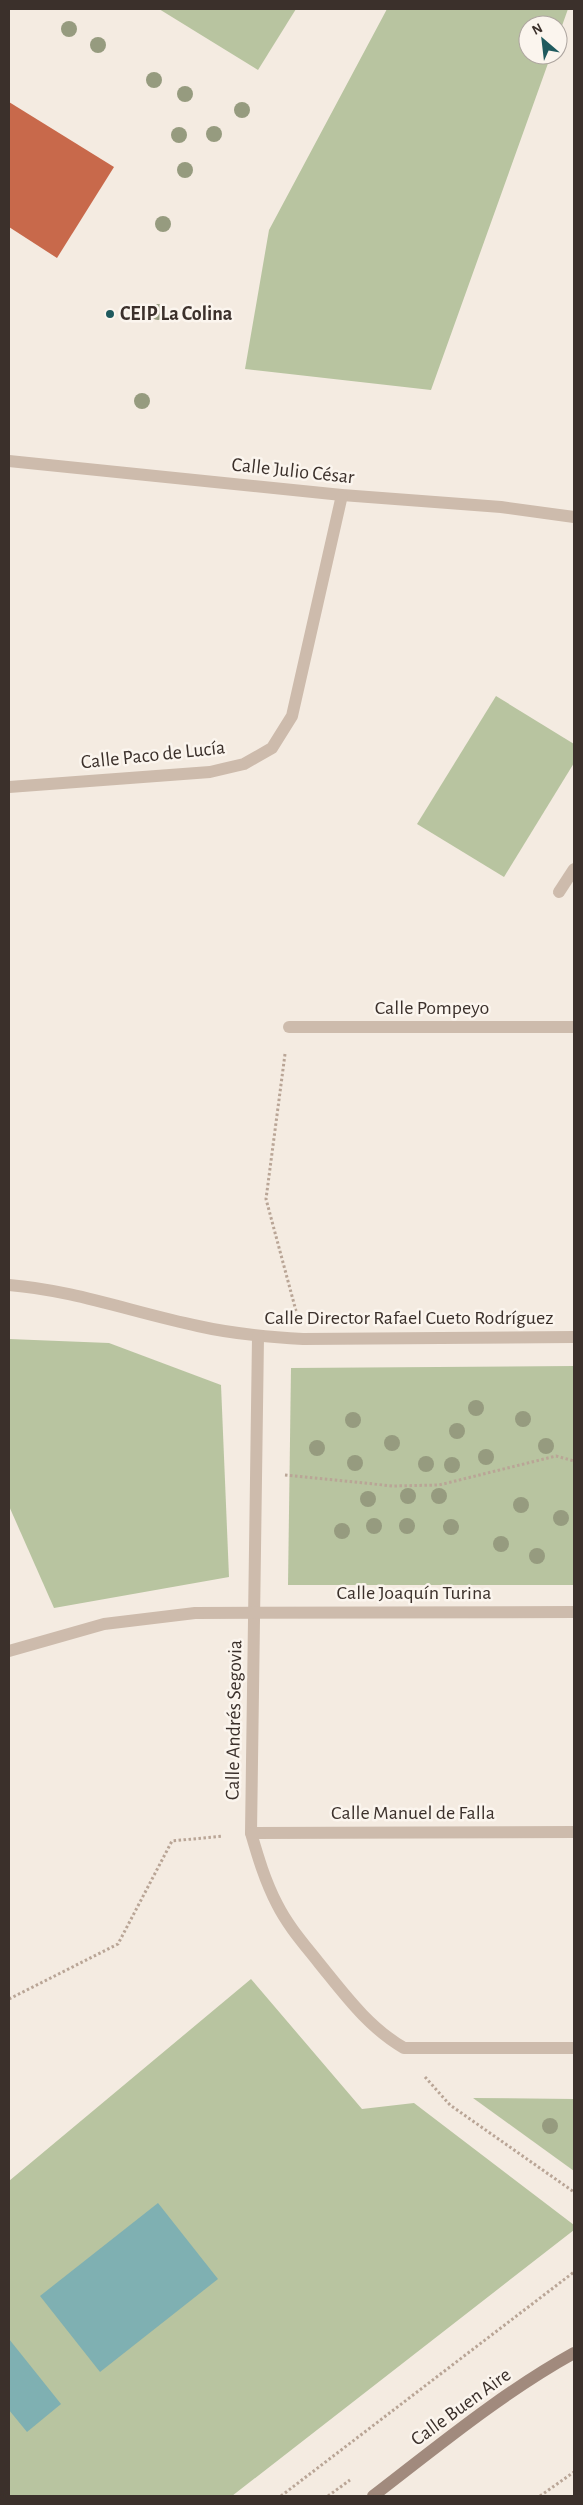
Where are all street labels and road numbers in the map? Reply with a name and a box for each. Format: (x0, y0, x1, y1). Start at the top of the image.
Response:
street label: Calle Julio César (231, 455, 356, 487)
street label: Calle Paco de Lucía (80, 737, 226, 773)
street label: Calle Pompeyo (375, 998, 489, 1018)
street label: Calle Director Rafael Cueto Rodríguez (265, 1308, 553, 1328)
street label: Calle Joaquín Turina (337, 1583, 491, 1603)
street label: Calle Andrés Segovia (223, 1640, 245, 1800)
street label: Calle Manuel de Falla (331, 1803, 495, 1823)
street label: Calle Buen Aire (407, 2364, 515, 2450)

